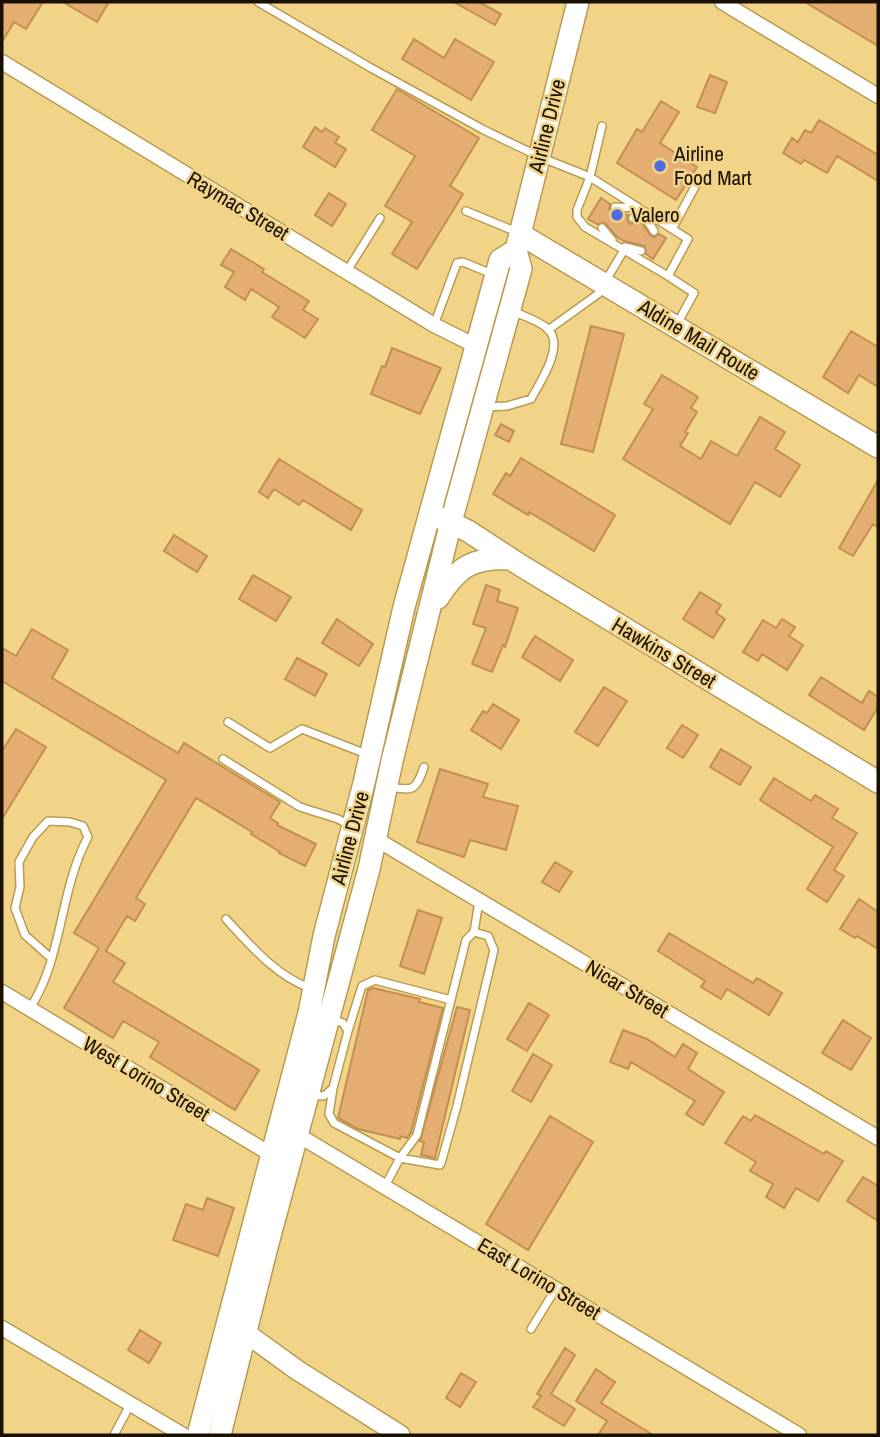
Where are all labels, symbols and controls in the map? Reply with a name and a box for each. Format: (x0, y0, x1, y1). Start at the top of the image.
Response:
street label: Airline Drive (521, 76, 572, 177)
place label: Airline Food Mart (673, 139, 752, 192)
marker: Airline Food Mart (652, 158, 668, 174)
street label: Raymac Street (182, 164, 295, 247)
place label: Valero (631, 200, 680, 229)
marker: Valero (609, 207, 625, 223)
street label: Aldine Mail Route (632, 291, 765, 387)
street label: Hawkins Street (607, 610, 722, 695)
street label: Airline Drive (323, 788, 376, 889)
street label: Nicar Street (580, 952, 674, 1025)
street label: West Lorino Street (77, 1029, 215, 1128)
street label: East Lorino Street (472, 1230, 606, 1327)

